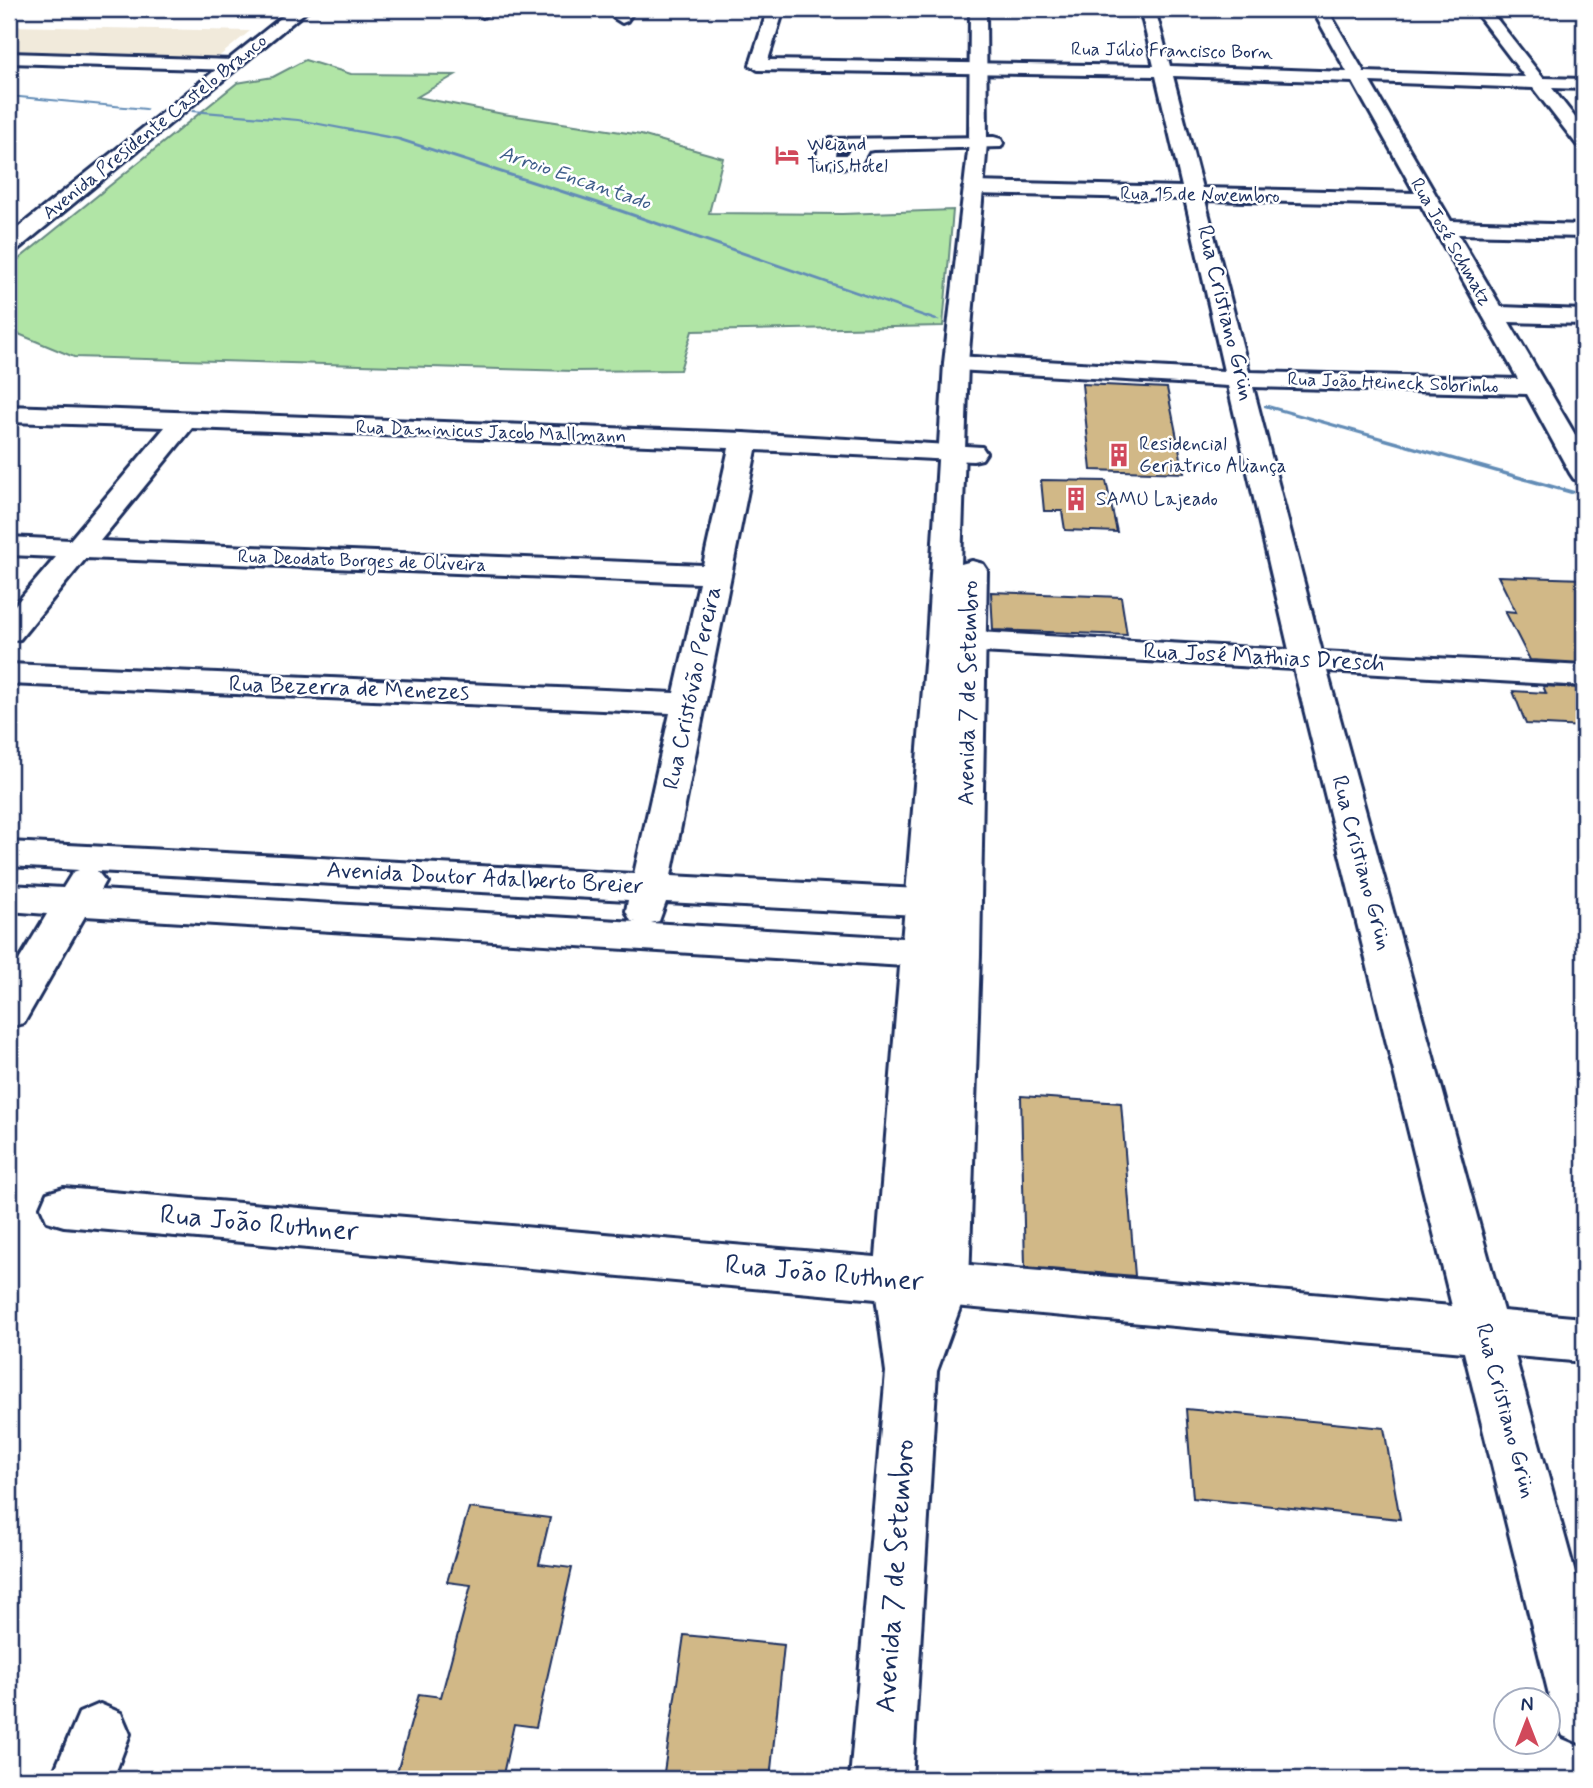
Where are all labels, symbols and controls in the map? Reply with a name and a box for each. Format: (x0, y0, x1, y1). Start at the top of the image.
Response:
street label: Avenida Presidente Castelo Branco (37, 28, 273, 226)
street label: Rua Júlio Francisco Born (1071, 37, 1273, 65)
place label: Weiand Turis Hotel (807, 132, 888, 179)
water label: Arroio Encantado (496, 139, 655, 217)
hotel icon: Weiand Turis Hotel (773, 141, 801, 169)
street label: Rua José Schmatz (1404, 174, 1498, 311)
street label: Rua 15 de Novembro (1120, 181, 1280, 209)
street label: Rua Cristiano Grün (1189, 222, 1261, 404)
street label: Rua João Heineck Sobrinho (1287, 367, 1499, 399)
street label: Rua Daminicus Jacob Mallmann (355, 415, 627, 449)
place label: Residencial Geriatrico Aliança (1139, 432, 1286, 479)
building icon: Residencial Geriatrico Aliança (1105, 441, 1133, 469)
building icon: SAMU Lajeado (1062, 485, 1090, 513)
place label: SAMU Lajeado (1096, 487, 1218, 512)
street label: Rua Deodato Borges de Oliveira (237, 544, 487, 580)
street label: Avenida 7 de Setembro (952, 580, 986, 806)
street label: Rua Cristóvão Pereira (657, 584, 729, 792)
street label: Rua José Mathias Dresch (1143, 637, 1385, 679)
street label: Rua Bezerra de Menezes (228, 670, 470, 708)
street label: Rua Cristiano Grün (1323, 772, 1399, 954)
street label: Avenida Doutor Adalberto Breier (326, 856, 645, 902)
street label: Rua João Ruthner (158, 1197, 360, 1251)
street label: Rua João Ruthner (723, 1247, 925, 1301)
street label: Rua Cristiano Grün (1467, 1320, 1543, 1502)
street label: Avenida 7 de Setembro (868, 1438, 924, 1714)
north arrow (1492, 1686, 1562, 1756)
text: N (1521, 1693, 1533, 1718)

